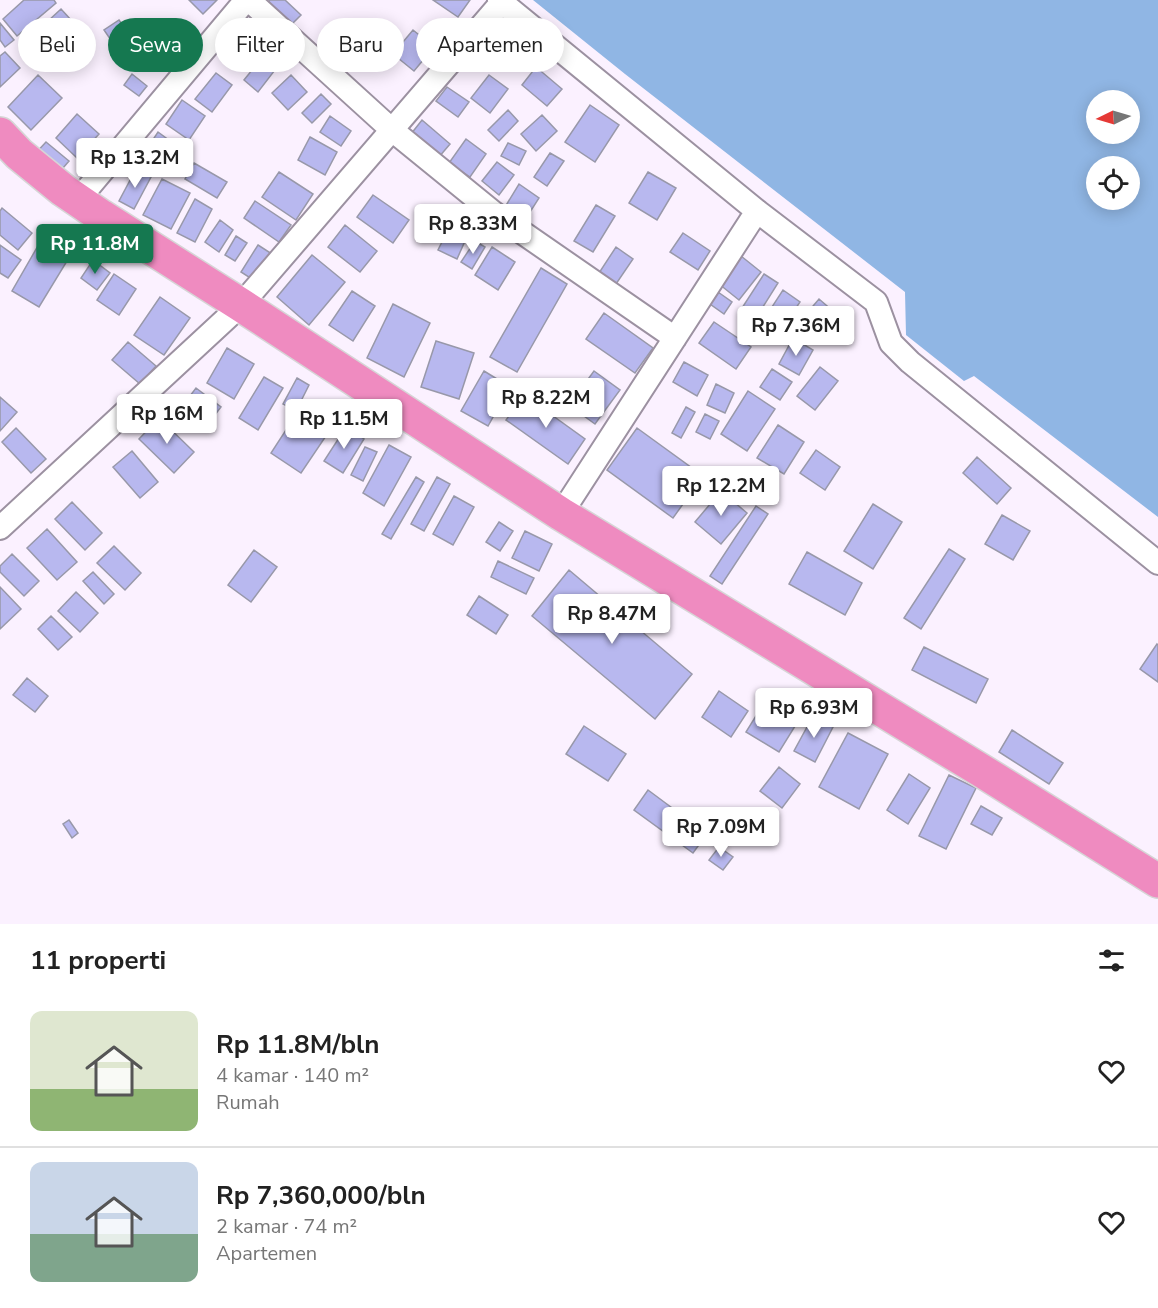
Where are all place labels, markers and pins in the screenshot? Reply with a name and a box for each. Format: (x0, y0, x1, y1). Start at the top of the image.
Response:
pin: Rp 13.2M (73, 138, 197, 189)
pin: Rp 8.33M (411, 204, 535, 255)
pin: Rp 11.8M (33, 224, 157, 275)
pin: Rp 7.36M (734, 306, 858, 357)
pin: Rp 8.22M (484, 378, 608, 429)
pin: Rp 16M (118, 394, 216, 445)
pin: Rp 11.5M (282, 399, 406, 450)
pin: Rp 12.2M (659, 466, 783, 517)
pin: Rp 8.47M (550, 594, 674, 645)
pin: Rp 6.93M (752, 688, 876, 739)
pin: Rp 7.09M (659, 807, 783, 858)

